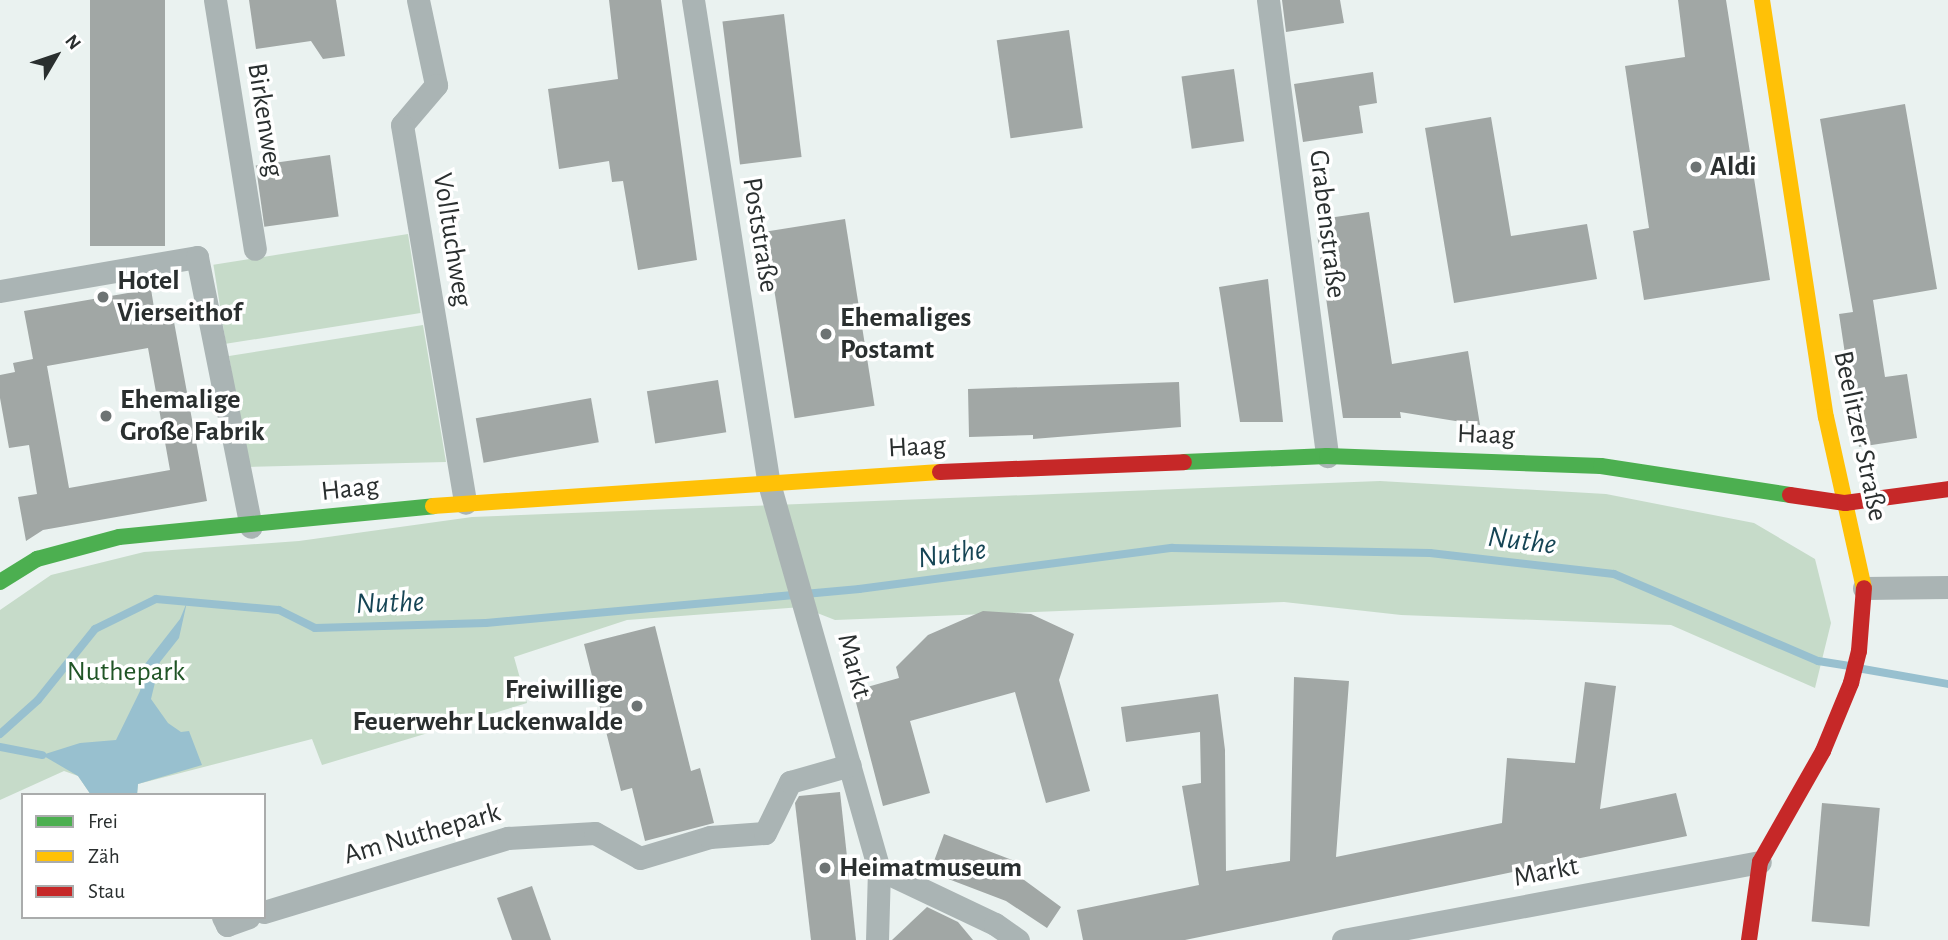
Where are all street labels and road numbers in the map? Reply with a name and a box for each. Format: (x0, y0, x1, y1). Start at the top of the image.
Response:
street label: Birkenweg (239, 61, 291, 179)
street label: Grabenstraße (1301, 148, 1353, 300)
street label: Volltuchweg (425, 171, 479, 309)
street label: Poststraße (734, 175, 786, 295)
street label: Beelitzer Straße (1826, 348, 1894, 524)
street label: Haag (1456, 417, 1516, 453)
street label: Haag (887, 429, 947, 465)
street label: Haag (319, 469, 381, 509)
street label: Markt (829, 630, 879, 702)
street label: Am Nuthepark (340, 796, 504, 872)
street label: Markt (1511, 849, 1581, 895)

